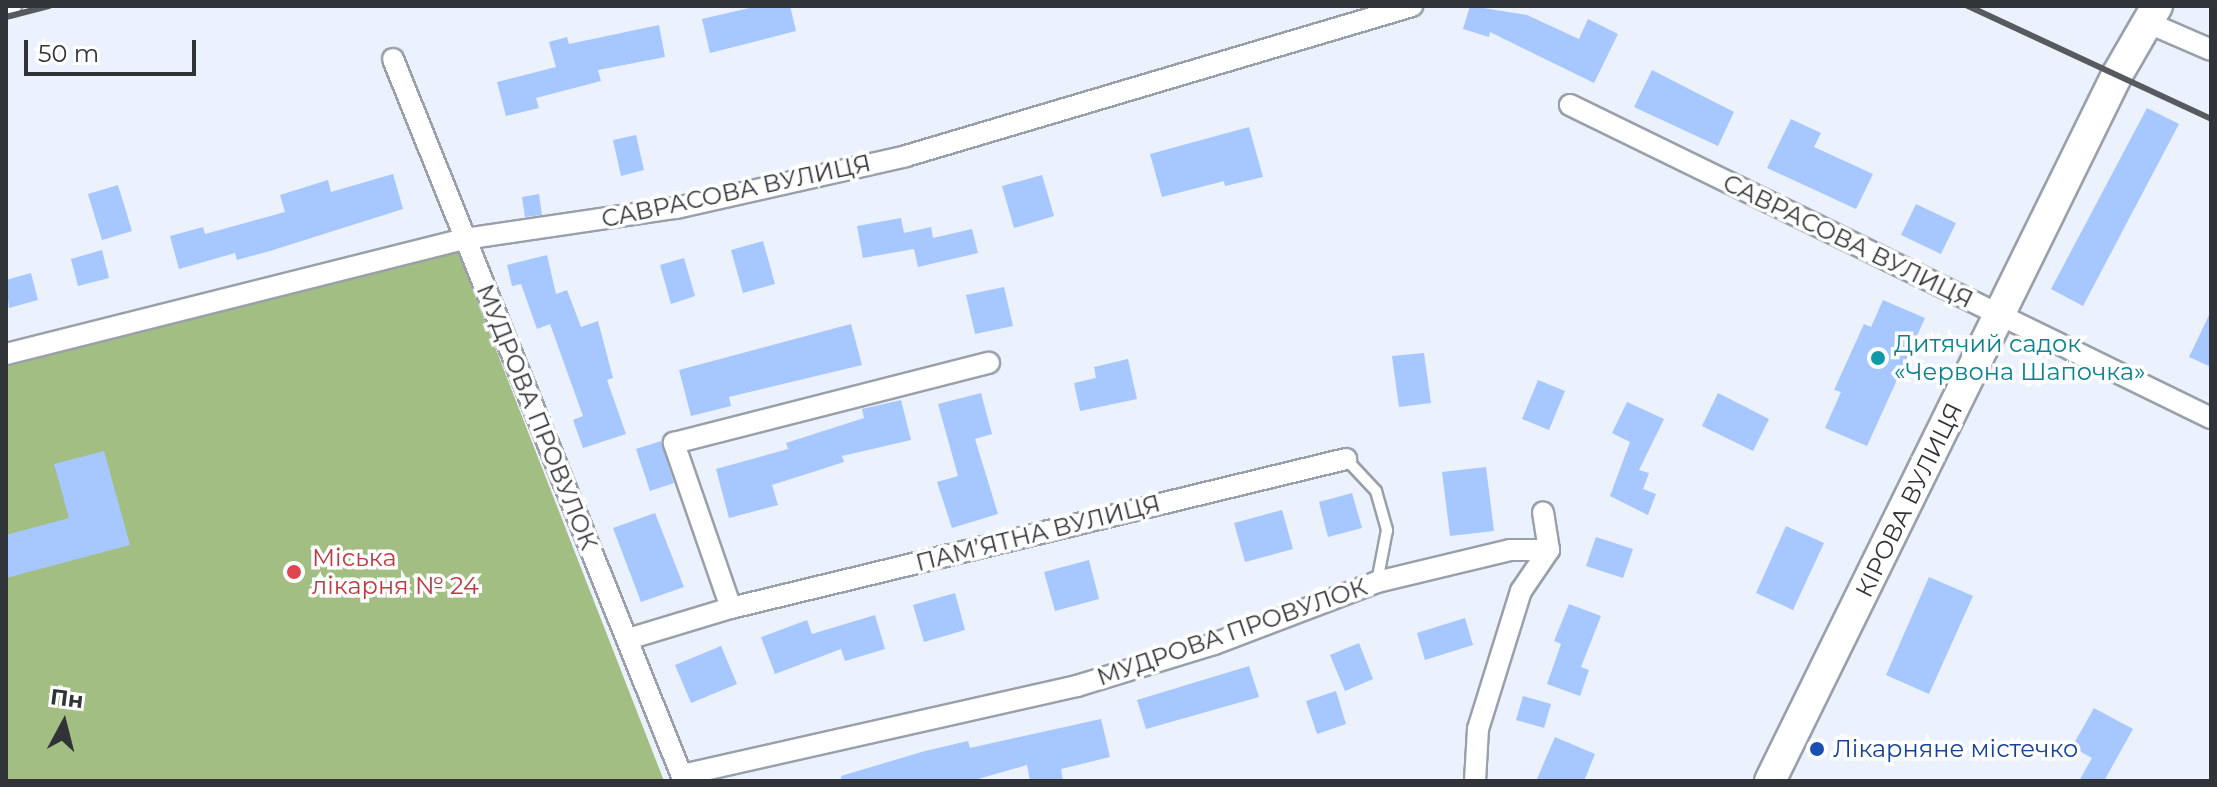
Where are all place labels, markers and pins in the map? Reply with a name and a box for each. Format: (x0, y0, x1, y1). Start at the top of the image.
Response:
place label: Дитячий садок «Червона Шапочка» (1894, 330, 2145, 386)
marker: Дитячий садок «Червона Шапочка» (1869, 349, 1887, 367)
place label: Міська лікарня № 24 (312, 544, 479, 600)
marker: Міська лікарня № 24 (283, 561, 305, 583)
place label: Лікарняне містечко (1833, 735, 2078, 763)
marker: Лікарняне містечко (1808, 740, 1826, 758)

